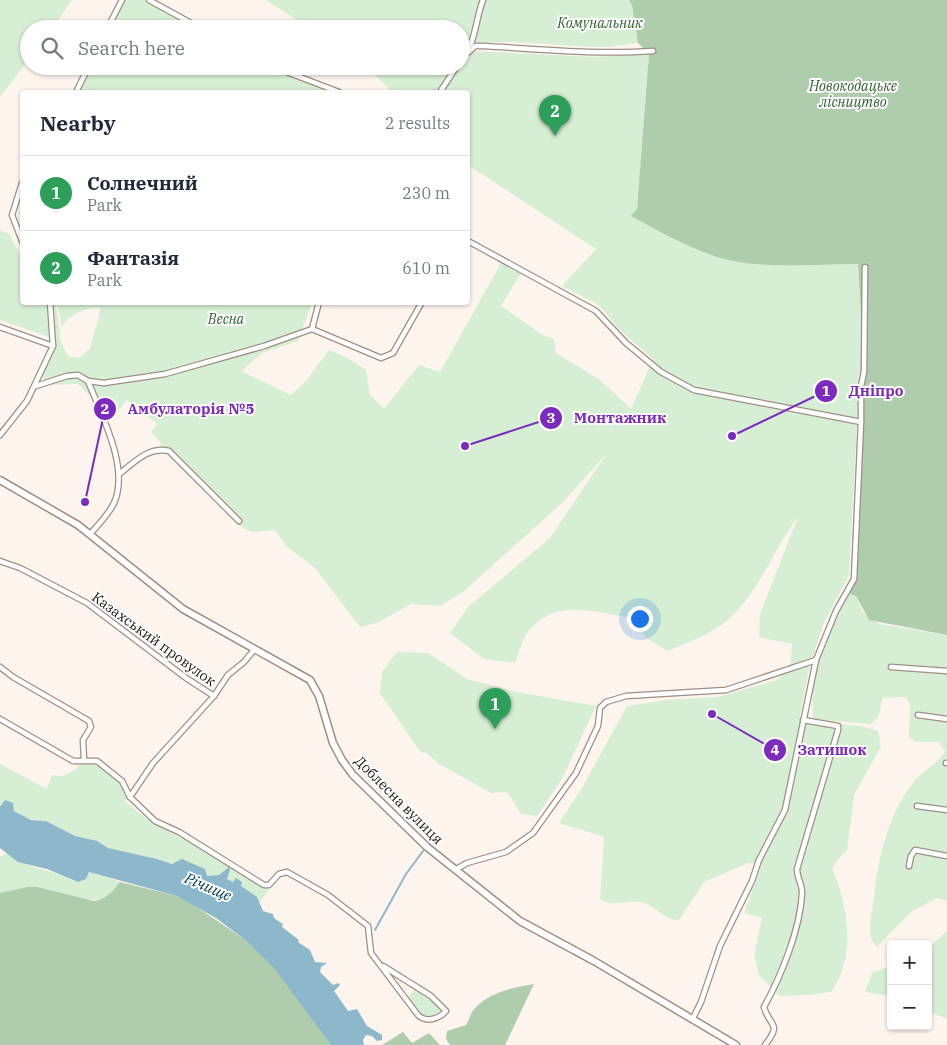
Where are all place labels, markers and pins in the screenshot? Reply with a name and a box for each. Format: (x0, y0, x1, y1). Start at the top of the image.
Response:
pin: 2 (539, 95, 571, 136)
callout: Дніпро (814, 376, 914, 406)
callout: Амбулаторія №5 (92, 394, 264, 424)
callout: Монтажник (539, 403, 676, 433)
pin: 1 (479, 688, 511, 729)
callout: Затишок (763, 735, 877, 765)

